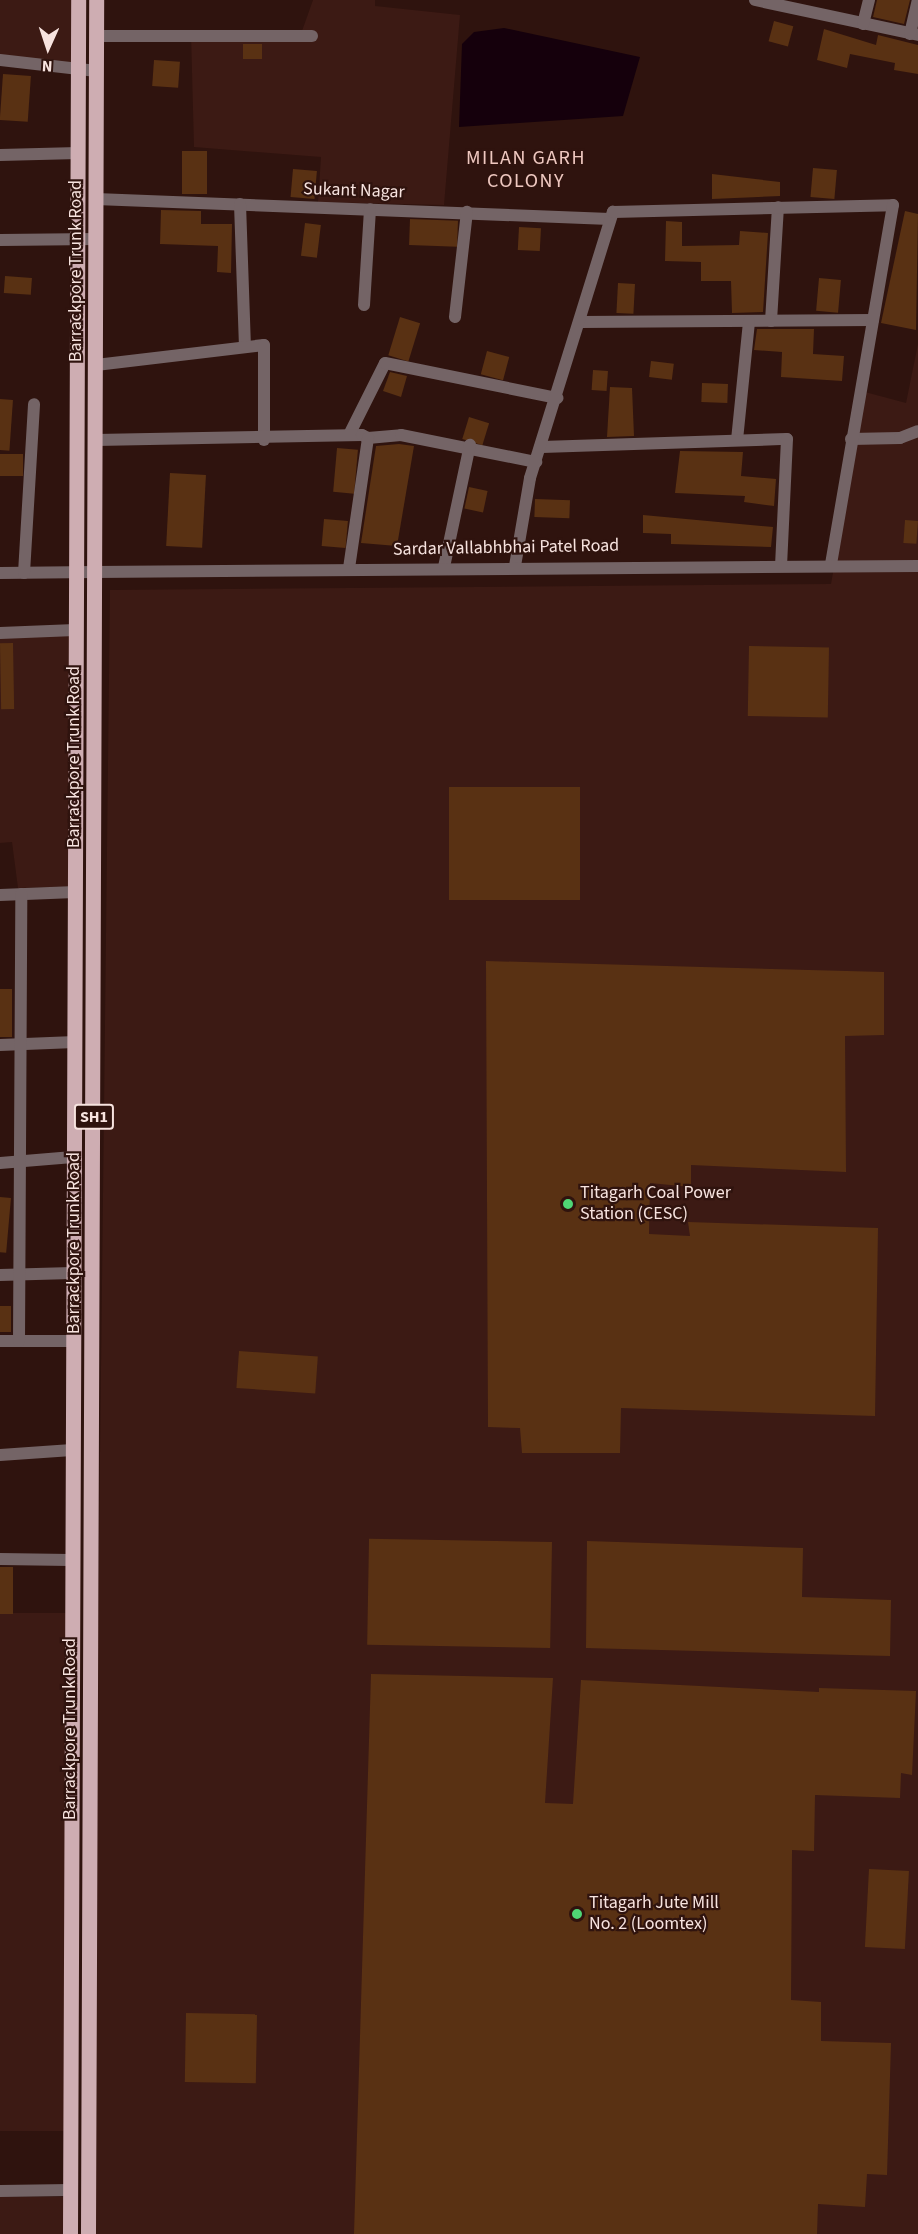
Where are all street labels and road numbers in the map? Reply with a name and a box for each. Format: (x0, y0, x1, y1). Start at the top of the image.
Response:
street label: Sukant Nagar (303, 178, 405, 204)
street label: Barrackpore Trunk Road (65, 180, 87, 362)
street label: Sardar Vallabhbhai Patel Road (393, 535, 619, 561)
street label: Barrackpore Trunk Road (63, 666, 85, 848)
road number: SH1 (73, 1104, 115, 1130)
street label: Barrackpore Trunk Road (63, 1152, 85, 1334)
street label: Barrackpore Trunk Road (59, 1638, 81, 1820)

